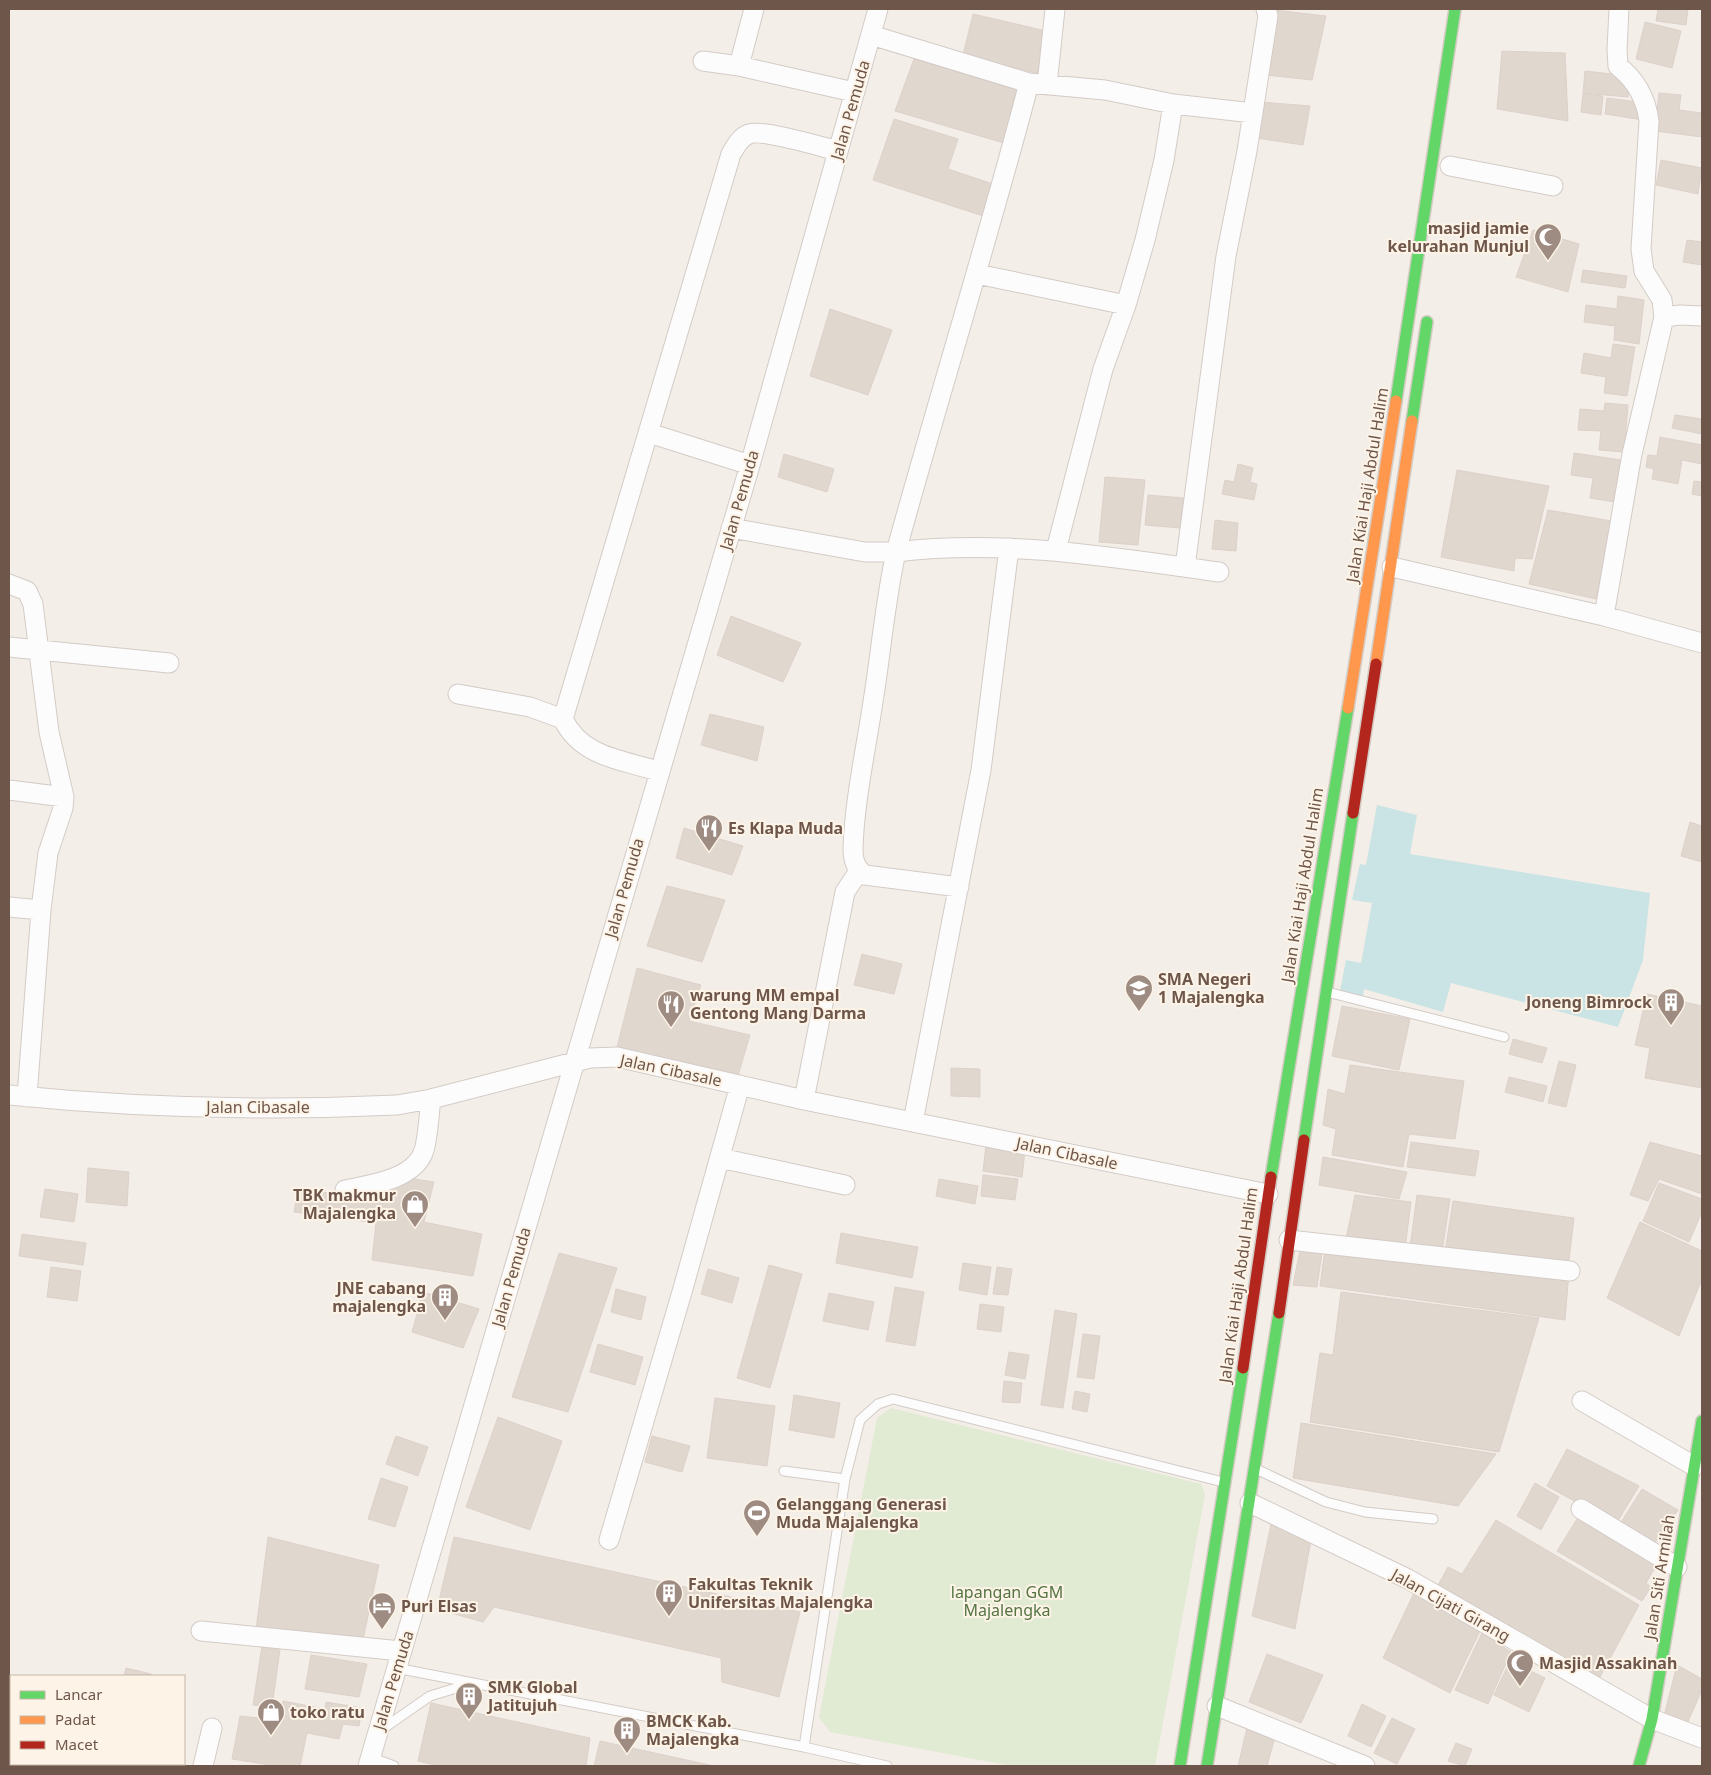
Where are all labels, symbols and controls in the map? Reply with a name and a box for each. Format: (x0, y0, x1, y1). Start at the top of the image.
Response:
street label: Jalan Pemuda (825, 58, 875, 164)
place label: masjid jamie kelurahan Munjul (1388, 217, 1529, 257)
mosque icon: masjid jamie kelurahan Munjul (1533, 222, 1563, 261)
street label: Jalan Kiai Haji Abdul Halim (1340, 386, 1393, 586)
street label: Jalan Pemuda (714, 448, 764, 554)
street label: Jalan Kiai Haji Abdul Halim (1275, 786, 1328, 986)
restaurant icon: Es Klapa Muda (694, 813, 724, 852)
place label: Es Klapa Muda (728, 817, 843, 839)
street label: Jalan Pemuda (599, 836, 649, 942)
place label: SMA Negeri 1 Majalengka (1158, 968, 1265, 1008)
school or university icon: SMA Negeri 1 Majalengka (1124, 973, 1154, 1012)
place label: warung MM empal Gentong Mang Darma (690, 984, 866, 1024)
building icon: Joneng Bimrock (1656, 987, 1686, 1026)
restaurant icon: warung MM empal Gentong Mang Darma (656, 989, 686, 1028)
place label: Joneng Bimrock (1524, 991, 1652, 1013)
street label: Jalan Cibasale (616, 1048, 724, 1092)
street label: Jalan Cibasale (204, 1096, 310, 1118)
street label: Jalan Cibasale (1012, 1131, 1120, 1175)
place label: TBK makmur Majalengka (293, 1184, 396, 1224)
street label: Jalan Kiai Haji Abdul Halim (1213, 1186, 1263, 1386)
shop icon: TBK makmur Majalengka (400, 1189, 430, 1228)
street label: Jalan Pemuda (486, 1225, 536, 1331)
place label: JNE cabang majalengka (332, 1277, 426, 1317)
building icon: JNE cabang majalengka (430, 1282, 460, 1321)
place label: Gelanggang Generasi Muda Majalengka (776, 1493, 947, 1533)
sports icon: Gelanggang Generasi Muda Majalengka (742, 1498, 772, 1537)
street label: Jalan Siti Armilah (1638, 1513, 1680, 1643)
street label: Jalan Cijati Girang (1386, 1562, 1514, 1647)
place label: Fakultas Teknik Unifersitas Majalengka (688, 1573, 873, 1613)
building icon: Fakultas Teknik Unifersitas Majalengka (654, 1578, 684, 1617)
park label: lapangan GGM Majalengka (951, 1581, 1063, 1621)
hotel icon: Puri Elsas (367, 1591, 397, 1630)
place label: Puri Elsas (401, 1595, 477, 1617)
street label: Jalan Pemuda (367, 1628, 419, 1734)
mosque icon: Masjid Assakinah (1505, 1648, 1535, 1687)
place label: Masjid Assakinah (1539, 1652, 1677, 1674)
legend (10, 1675, 185, 1765)
place label: SMK Global Jatitujuh (486, 1676, 578, 1716)
building icon: SMK Global Jatitujuh (454, 1681, 484, 1720)
text: Lancar (55, 1684, 102, 1704)
shop icon: toko ratu (256, 1697, 286, 1736)
place label: toko ratu (290, 1701, 365, 1723)
text: Padat (55, 1709, 96, 1729)
place label: BMCK Kab. Majalengka (646, 1710, 739, 1750)
building icon: BMCK Kab. Majalengka (612, 1715, 642, 1754)
text: Macet (55, 1734, 99, 1754)

